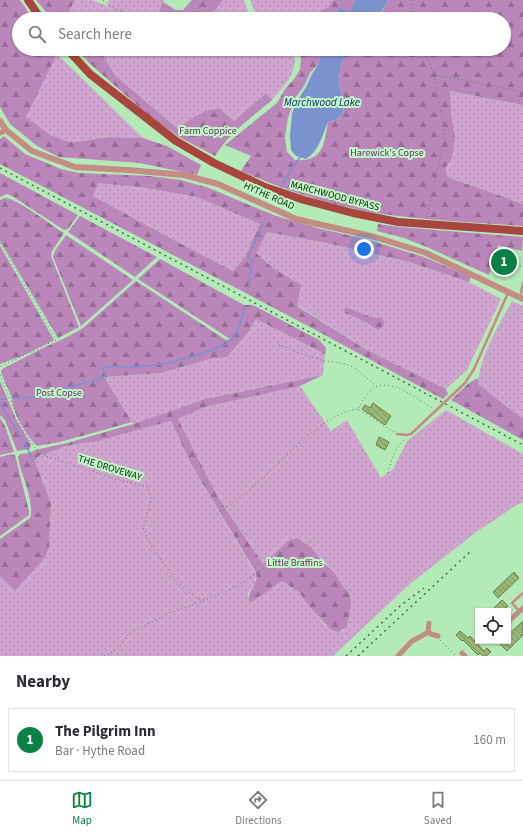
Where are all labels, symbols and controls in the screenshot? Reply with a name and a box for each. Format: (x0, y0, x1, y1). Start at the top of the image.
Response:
search box (12, 12, 511, 56)
icon: search (26, 23, 48, 45)
text: Search here (58, 24, 132, 45)
water label: Marchwood Lake (284, 95, 360, 110)
park label: Farm Coppice (179, 124, 237, 138)
park label: Harewick's Copse (350, 146, 424, 160)
street label: MARCHWOOD BYPASS (289, 177, 381, 215)
street label: HYTHE ROAD (241, 179, 297, 213)
your location (354, 239, 374, 259)
pin: 1 (491, 247, 517, 277)
park label: Post Copse (36, 386, 82, 400)
street label: THE DROVEWAY (76, 452, 144, 484)
park label: Little Braffins (267, 556, 323, 570)
map controls (475, 608, 511, 644)
button: locate (475, 608, 511, 644)
text: Nearby (16, 670, 70, 694)
text: The Pilgrim Inn (55, 721, 156, 742)
text: 1 (27, 731, 33, 749)
text: 160 m (473, 731, 506, 749)
text: Bar · Hythe Road (55, 742, 145, 760)
tab: Map (71, 789, 93, 828)
tab: Directions (235, 789, 282, 828)
tab: Saved (424, 789, 452, 828)

